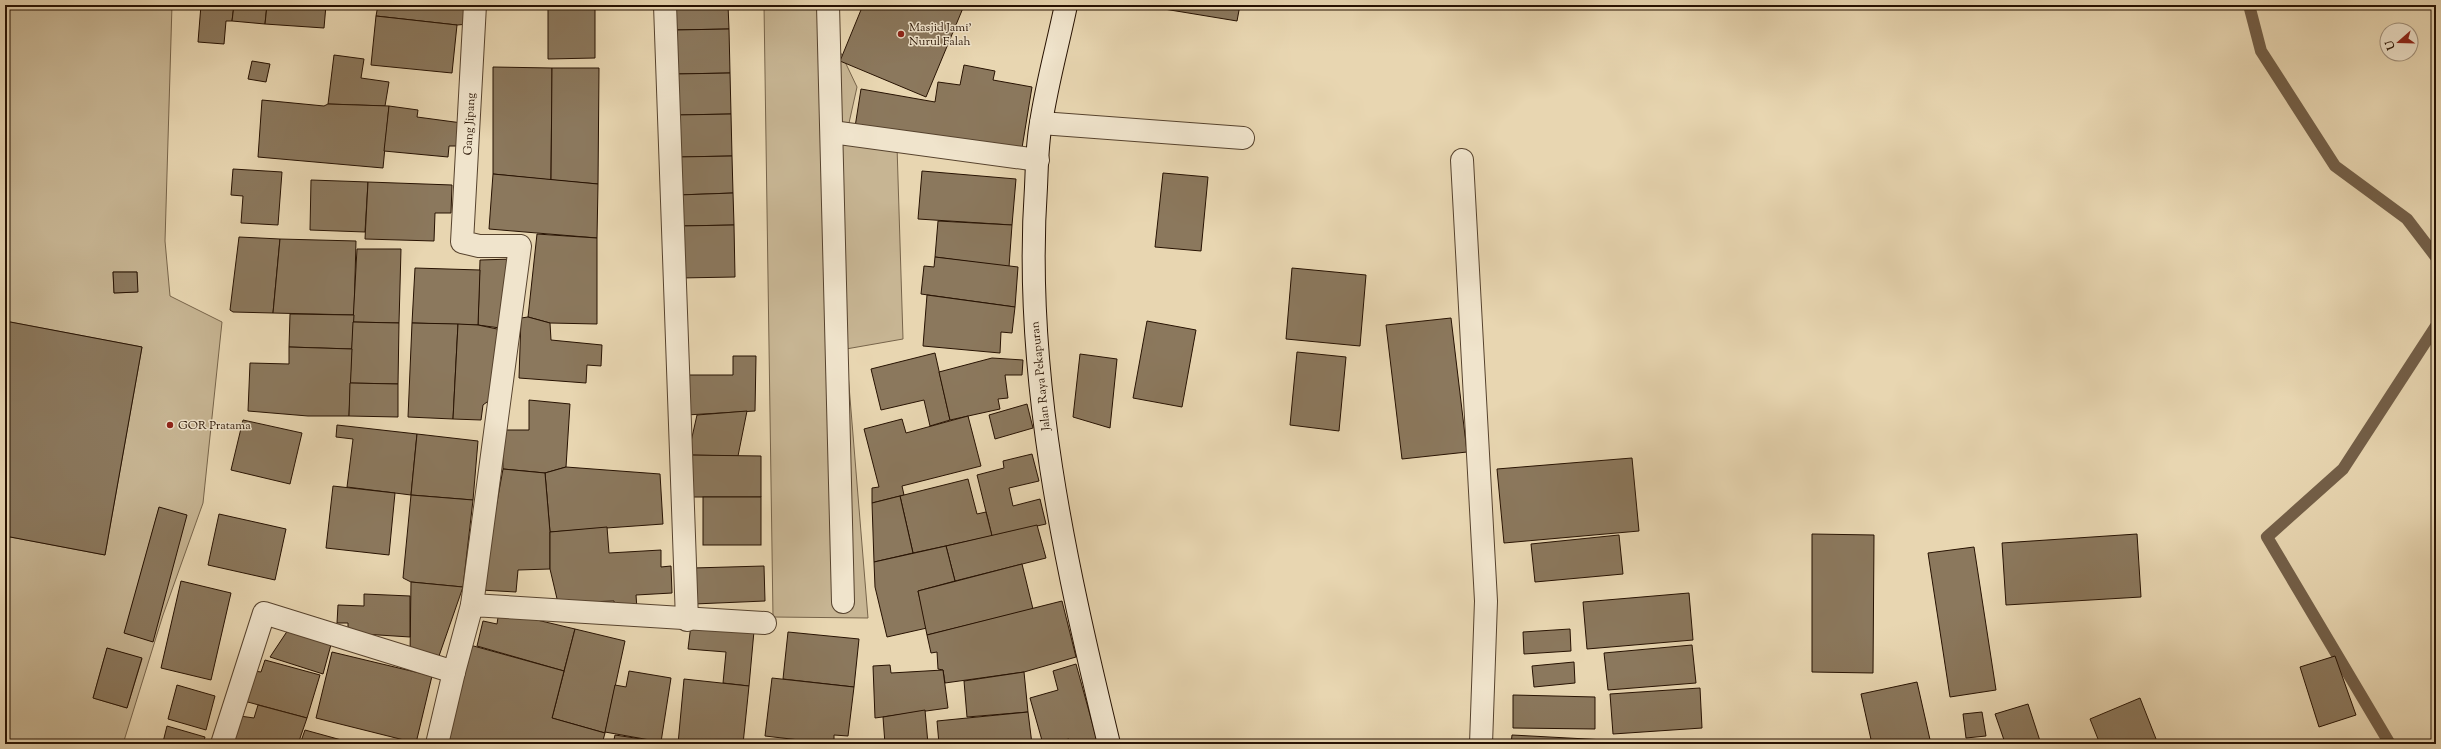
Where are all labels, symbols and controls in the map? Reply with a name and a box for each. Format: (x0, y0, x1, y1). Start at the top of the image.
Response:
place label: Masjid Jami' Nurul Falah (909, 19, 972, 51)
north arrow (2379, 22, 2419, 62)
marker: Masjid Jami' Nurul Falah (896, 29, 906, 39)
text: U (2381, 38, 2400, 53)
street label: Gang Jipang (459, 92, 481, 156)
street label: Jalan Raya Pekapuran (1026, 320, 1056, 433)
place label: GOR Pratama (178, 417, 251, 435)
marker: GOR Pratama (165, 420, 175, 430)

